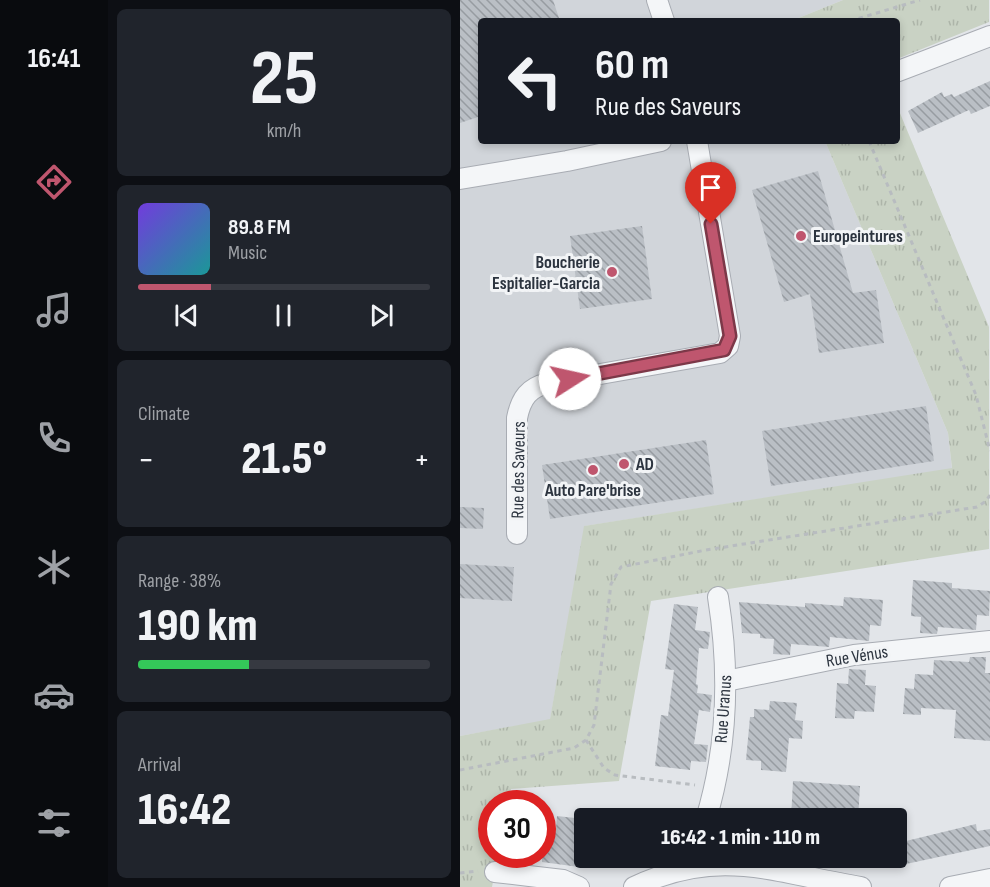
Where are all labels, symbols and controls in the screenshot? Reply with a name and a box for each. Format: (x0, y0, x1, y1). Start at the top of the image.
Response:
text: 25 (250, 33, 318, 126)
text: 60 m (595, 40, 669, 91)
icon: left (496, 42, 574, 120)
text: 16:41 (28, 43, 80, 75)
text: Rue des Saveurs (595, 91, 741, 123)
text: km/h (267, 119, 301, 143)
icon: directions (33, 161, 75, 203)
pin (685, 162, 736, 224)
icon: arrive (694, 171, 727, 204)
text: 89.8 FM (228, 214, 290, 241)
place label: Europeintures (813, 226, 903, 247)
marker: Europeintures (794, 229, 808, 243)
text: Music (228, 241, 267, 265)
place label: Boucherie Espitalier-Garcia (492, 252, 600, 294)
marker: Boucherie Espitalier-Garcia (605, 265, 619, 279)
icon: music (33, 289, 75, 331)
icon: previous (170, 299, 203, 332)
icon: pause (267, 299, 300, 332)
icon: next (365, 299, 398, 332)
position arrow (538, 347, 602, 411)
text: Climate (138, 402, 190, 426)
icon: phone (33, 417, 75, 459)
street label: Rue des Saveurs (507, 421, 530, 519)
text: 21.5° (241, 432, 327, 487)
text: − (138, 440, 154, 480)
text: + (414, 440, 430, 480)
place label: AD (635, 454, 654, 475)
marker: AD (617, 457, 631, 471)
marker: Auto Pare'brise (586, 463, 600, 477)
place label: Auto Pare'brise (544, 480, 641, 501)
icon: climate (33, 546, 75, 588)
text: Range · 38% (138, 569, 221, 593)
text: 190 km (138, 599, 258, 654)
street label: Rue Vénus (825, 641, 890, 672)
icon: car (33, 674, 75, 716)
street label: Rue Uranus (711, 674, 736, 744)
text: Arrival (138, 753, 181, 777)
text: 16:42 (138, 783, 231, 838)
speed limit sign: 30 (478, 790, 556, 868)
icon: filters (33, 802, 75, 844)
text: 16:42 · 1 min · 110 m (661, 824, 820, 851)

